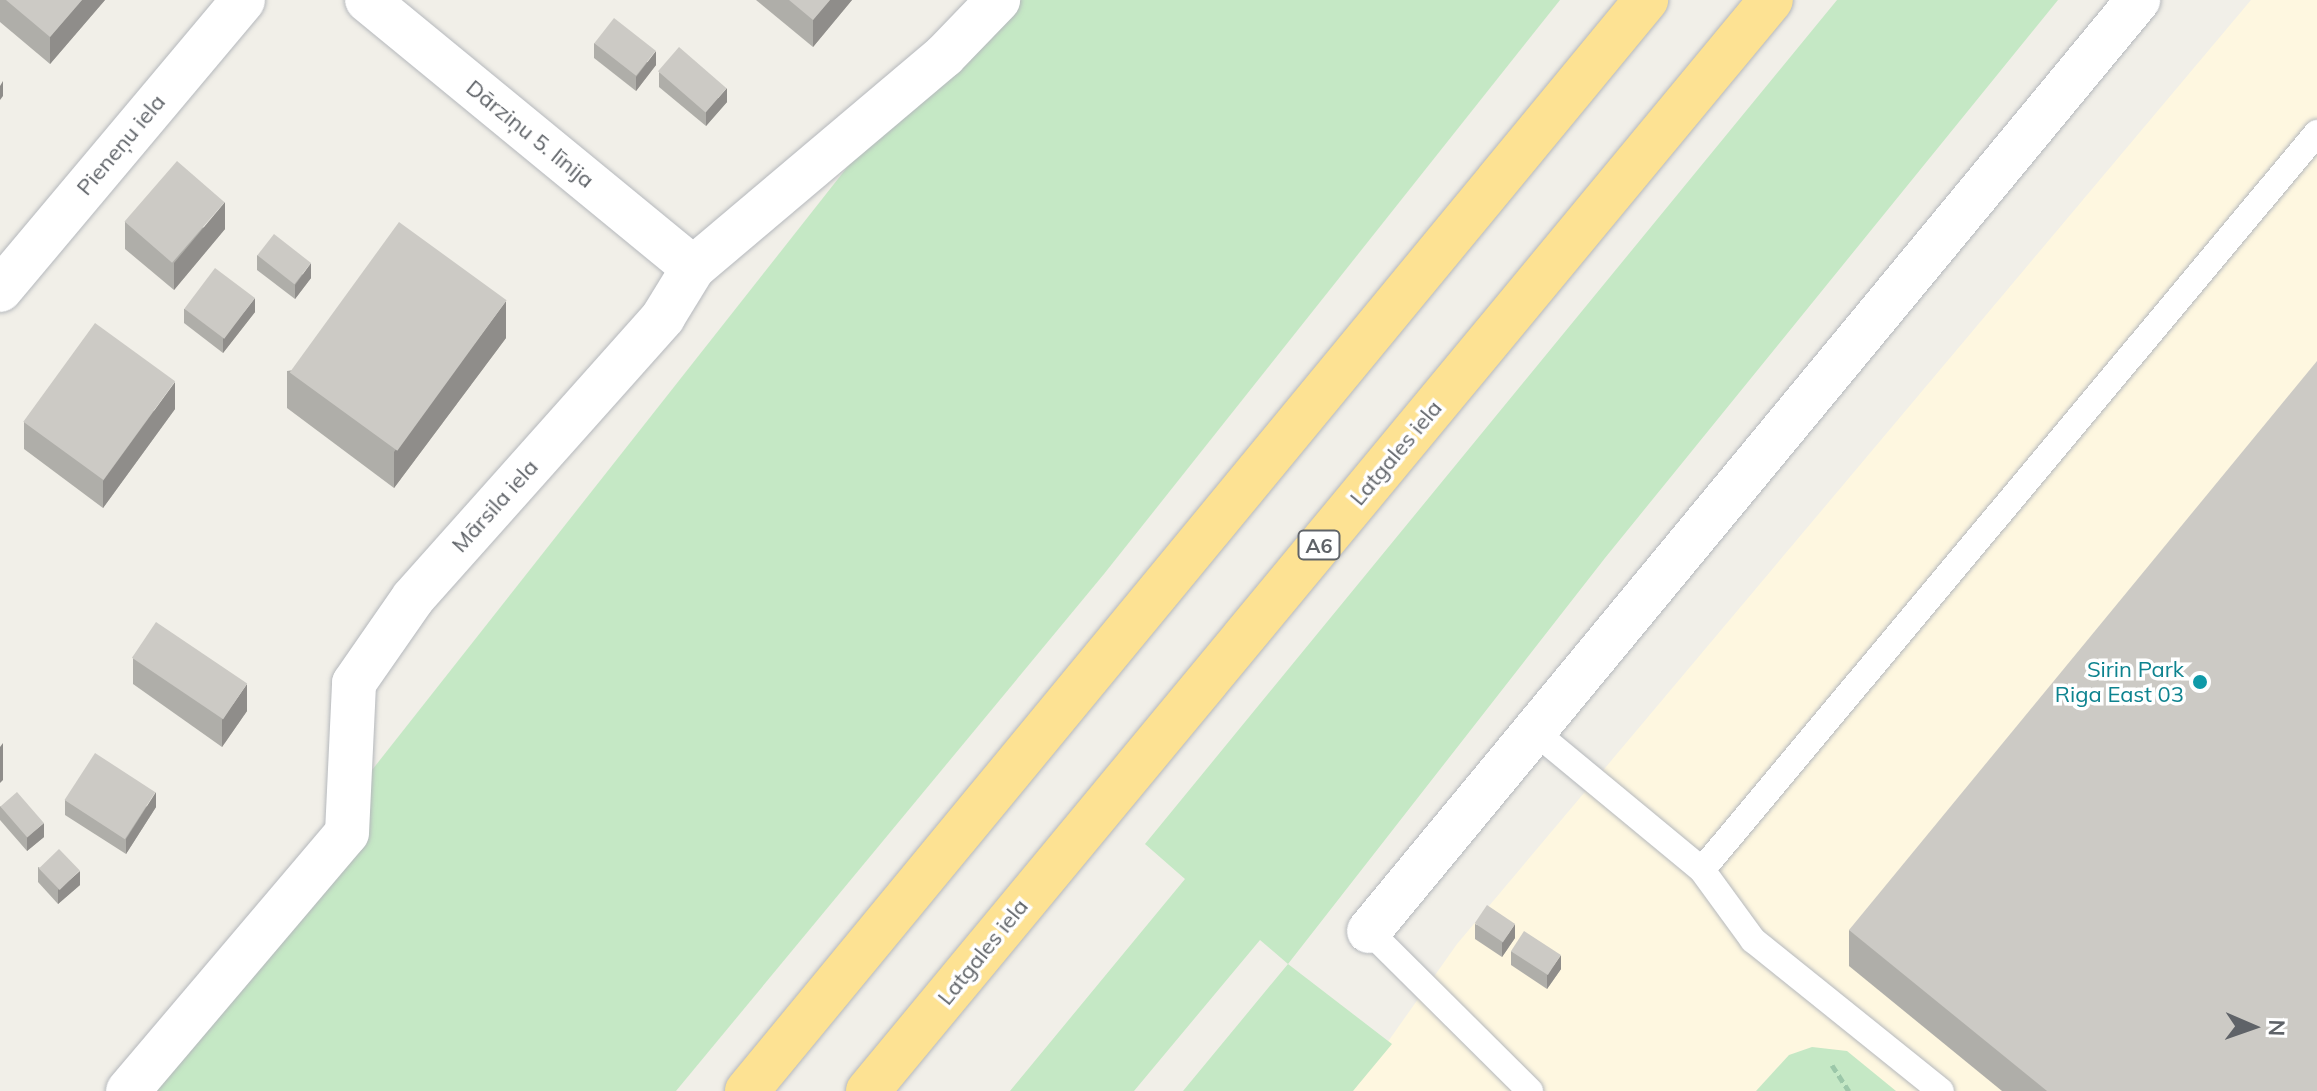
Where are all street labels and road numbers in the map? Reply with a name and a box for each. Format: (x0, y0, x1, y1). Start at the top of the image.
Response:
street label: Dārziņu 5. līnija (461, 74, 599, 194)
street label: Pieneņu iela (71, 89, 171, 201)
street label: Latgales iela (1345, 395, 1447, 511)
street label: Mārsila iela (446, 454, 544, 558)
road number: A6 (1297, 529, 1341, 561)
street label: Latgales iela (932, 894, 1034, 1010)

